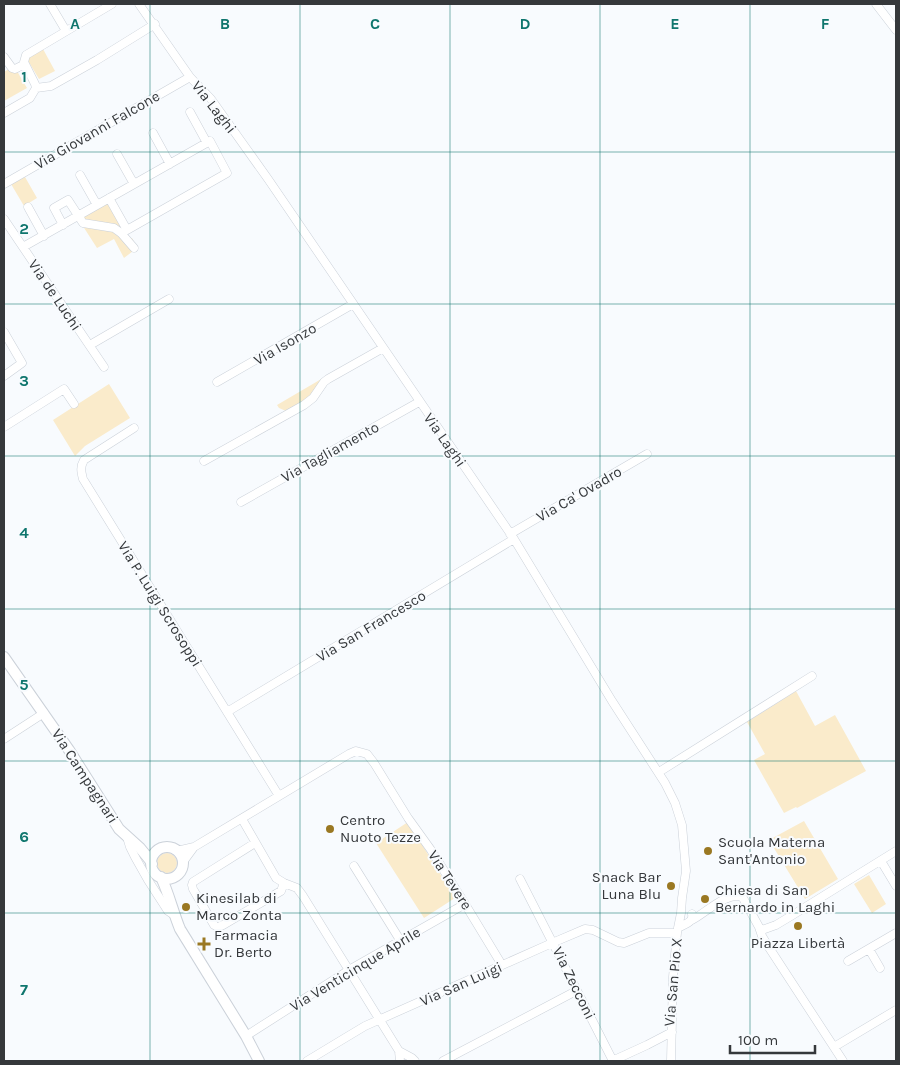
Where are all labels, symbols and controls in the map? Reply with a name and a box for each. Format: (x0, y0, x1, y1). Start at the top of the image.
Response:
text: A (70, 14, 80, 33)
text: B (220, 14, 230, 33)
text: C (370, 14, 380, 33)
text: D (520, 14, 531, 33)
text: E (670, 14, 680, 33)
text: F (821, 14, 830, 33)
text: 1 (21, 67, 27, 86)
street label: Via Laghi (188, 77, 240, 137)
street label: Via Giovanni Falcone (31, 87, 163, 173)
text: 2 (19, 219, 29, 238)
street label: Via de Luchi (25, 256, 85, 334)
street label: Via Isonzo (250, 319, 320, 369)
text: 3 (19, 371, 29, 390)
street label: Via Laghi (420, 409, 470, 471)
street label: Via Tagliamento (278, 418, 382, 486)
street label: Via Ca' Ovadro (533, 462, 625, 526)
text: 4 (19, 523, 29, 542)
street label: Via P. Luigi Scrosoppi (114, 538, 206, 670)
street label: Via San Francesco (313, 586, 429, 666)
text: 5 (19, 675, 29, 694)
street label: Via Campagnari (48, 725, 122, 827)
place label: Centro Nuoto Tezze (340, 811, 421, 846)
marker: Centro Nuoto Tezze (324, 823, 336, 835)
text: 6 (19, 827, 29, 846)
place label: Scuola Materna Sant'Antonio (718, 833, 825, 868)
marker: Scuola Materna Sant'Antonio (702, 845, 714, 857)
street label: Via Tevere (424, 847, 476, 913)
place label: Snack Bar Luna Blu (592, 868, 662, 903)
marker: Snack Bar Luna Blu (665, 880, 677, 892)
place label: Chiesa di San Bernardo in Laghi (715, 881, 835, 916)
place label: Kinesilab di Marco Zonta (196, 889, 282, 924)
marker: Chiesa di San Bernardo in Laghi (699, 893, 711, 905)
marker: Kinesilab di Marco Zonta (180, 901, 192, 913)
marker: Piazza Libertà (792, 920, 804, 932)
street label: Via Venticinque Aprile (286, 923, 424, 1015)
place label: Farmacia Dr. Berto (214, 926, 278, 961)
place label: Piazza Libertà (751, 934, 845, 952)
street label: Via San Pio X (660, 937, 686, 1027)
marker: Farmacia Dr. Berto (198, 938, 210, 950)
street label: Via Zecconi (549, 944, 599, 1022)
street label: Via San Luigi (417, 958, 505, 1010)
text: 7 (20, 980, 28, 999)
scale bar (730, 1022, 815, 1054)
text: 100 m (738, 1031, 778, 1049)

